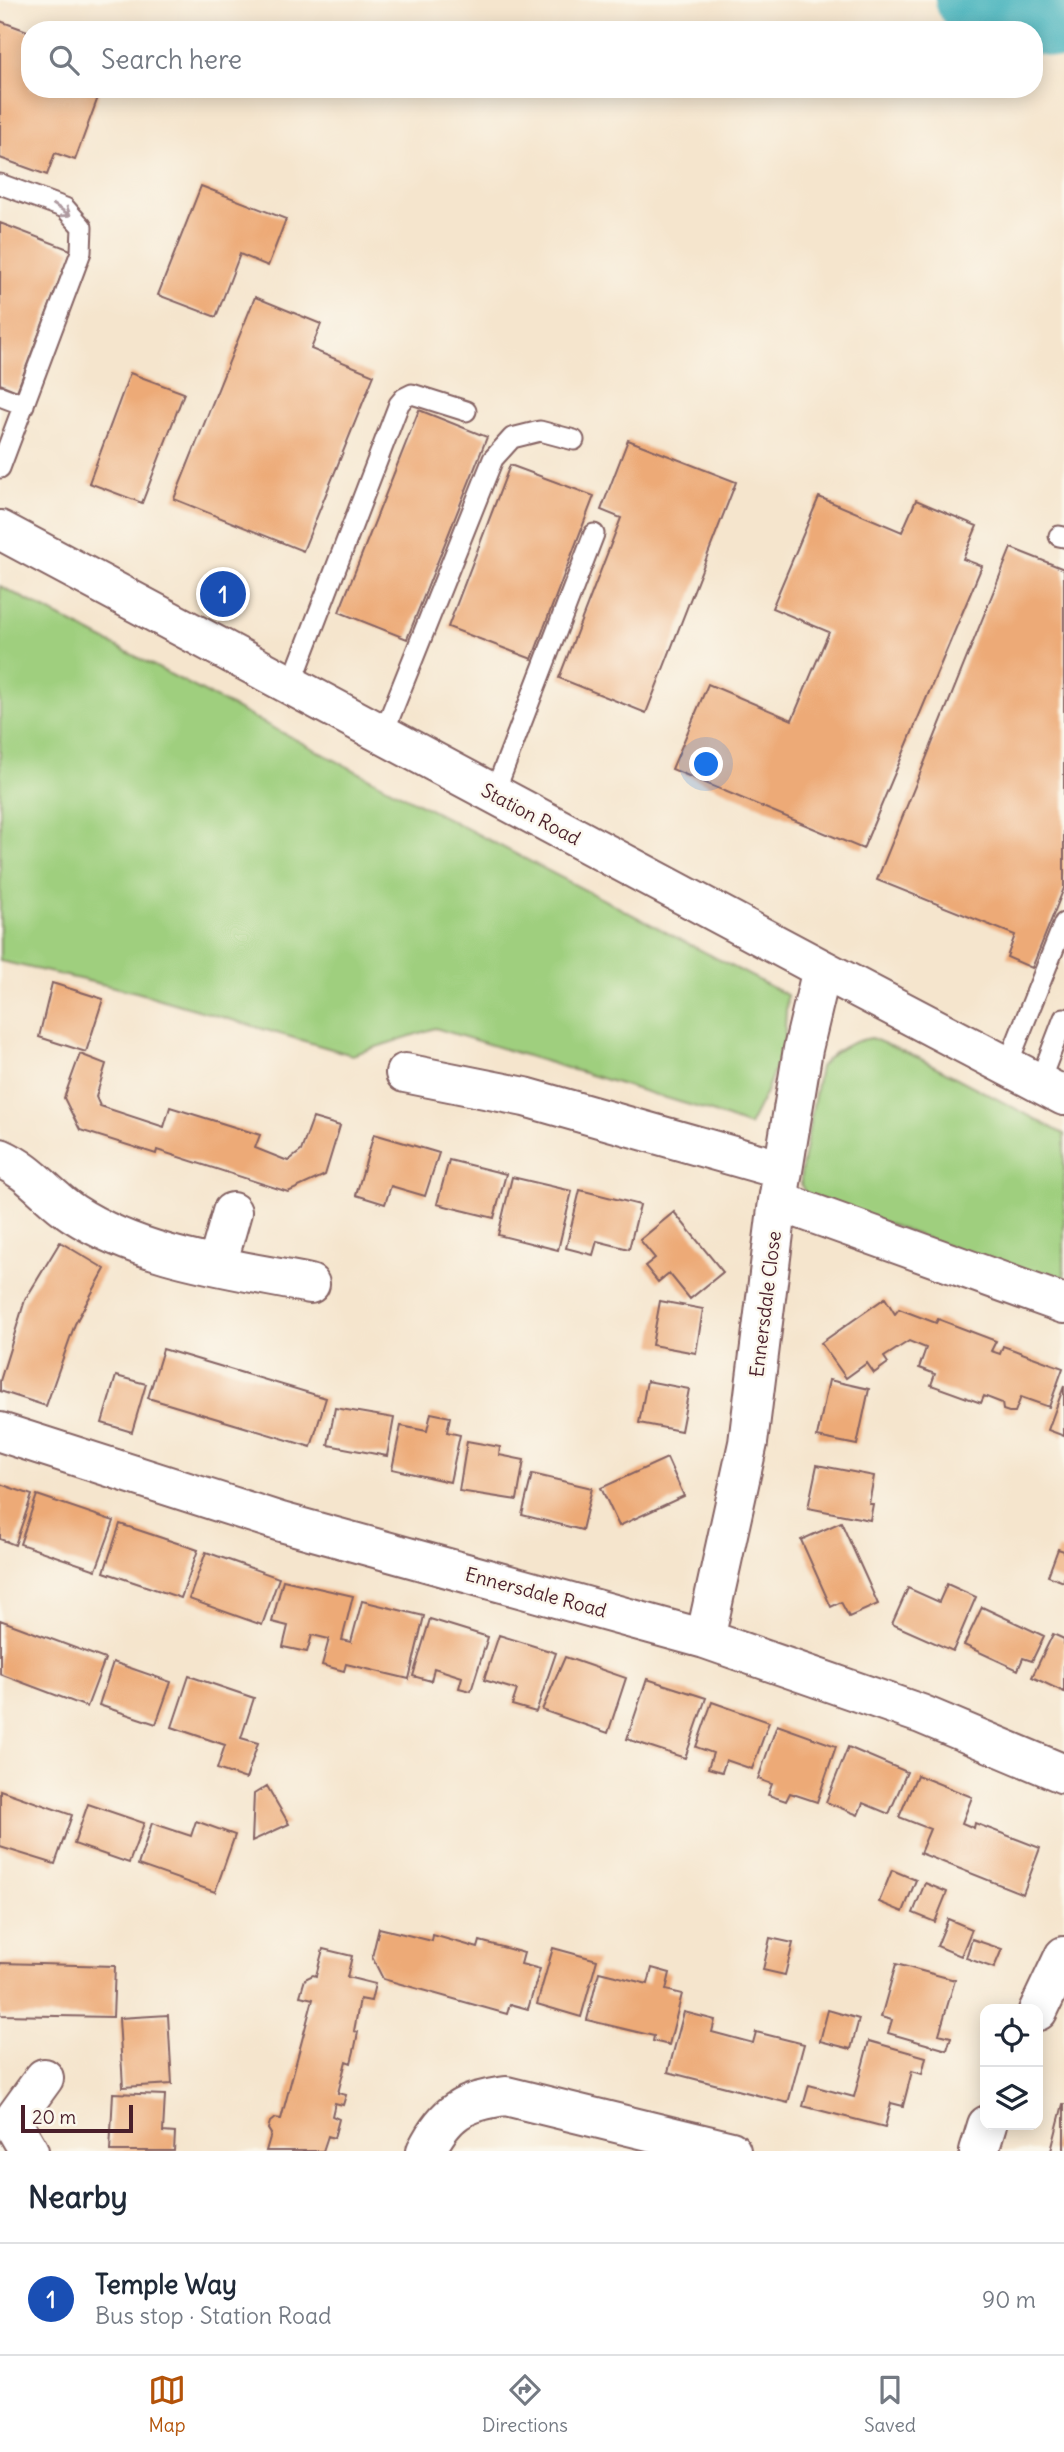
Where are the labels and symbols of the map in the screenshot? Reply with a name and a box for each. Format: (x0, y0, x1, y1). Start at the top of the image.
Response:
one-way arrow (52, 203, 72, 218)
pin: 1 (200, 568, 246, 620)
your location (689, 747, 723, 781)
street label: Station Road (477, 778, 585, 850)
street label: Ennersdale Close (744, 1230, 786, 1378)
street label: Ennersdale Road (463, 1562, 609, 1622)
scale bar (21, 2102, 133, 2134)

